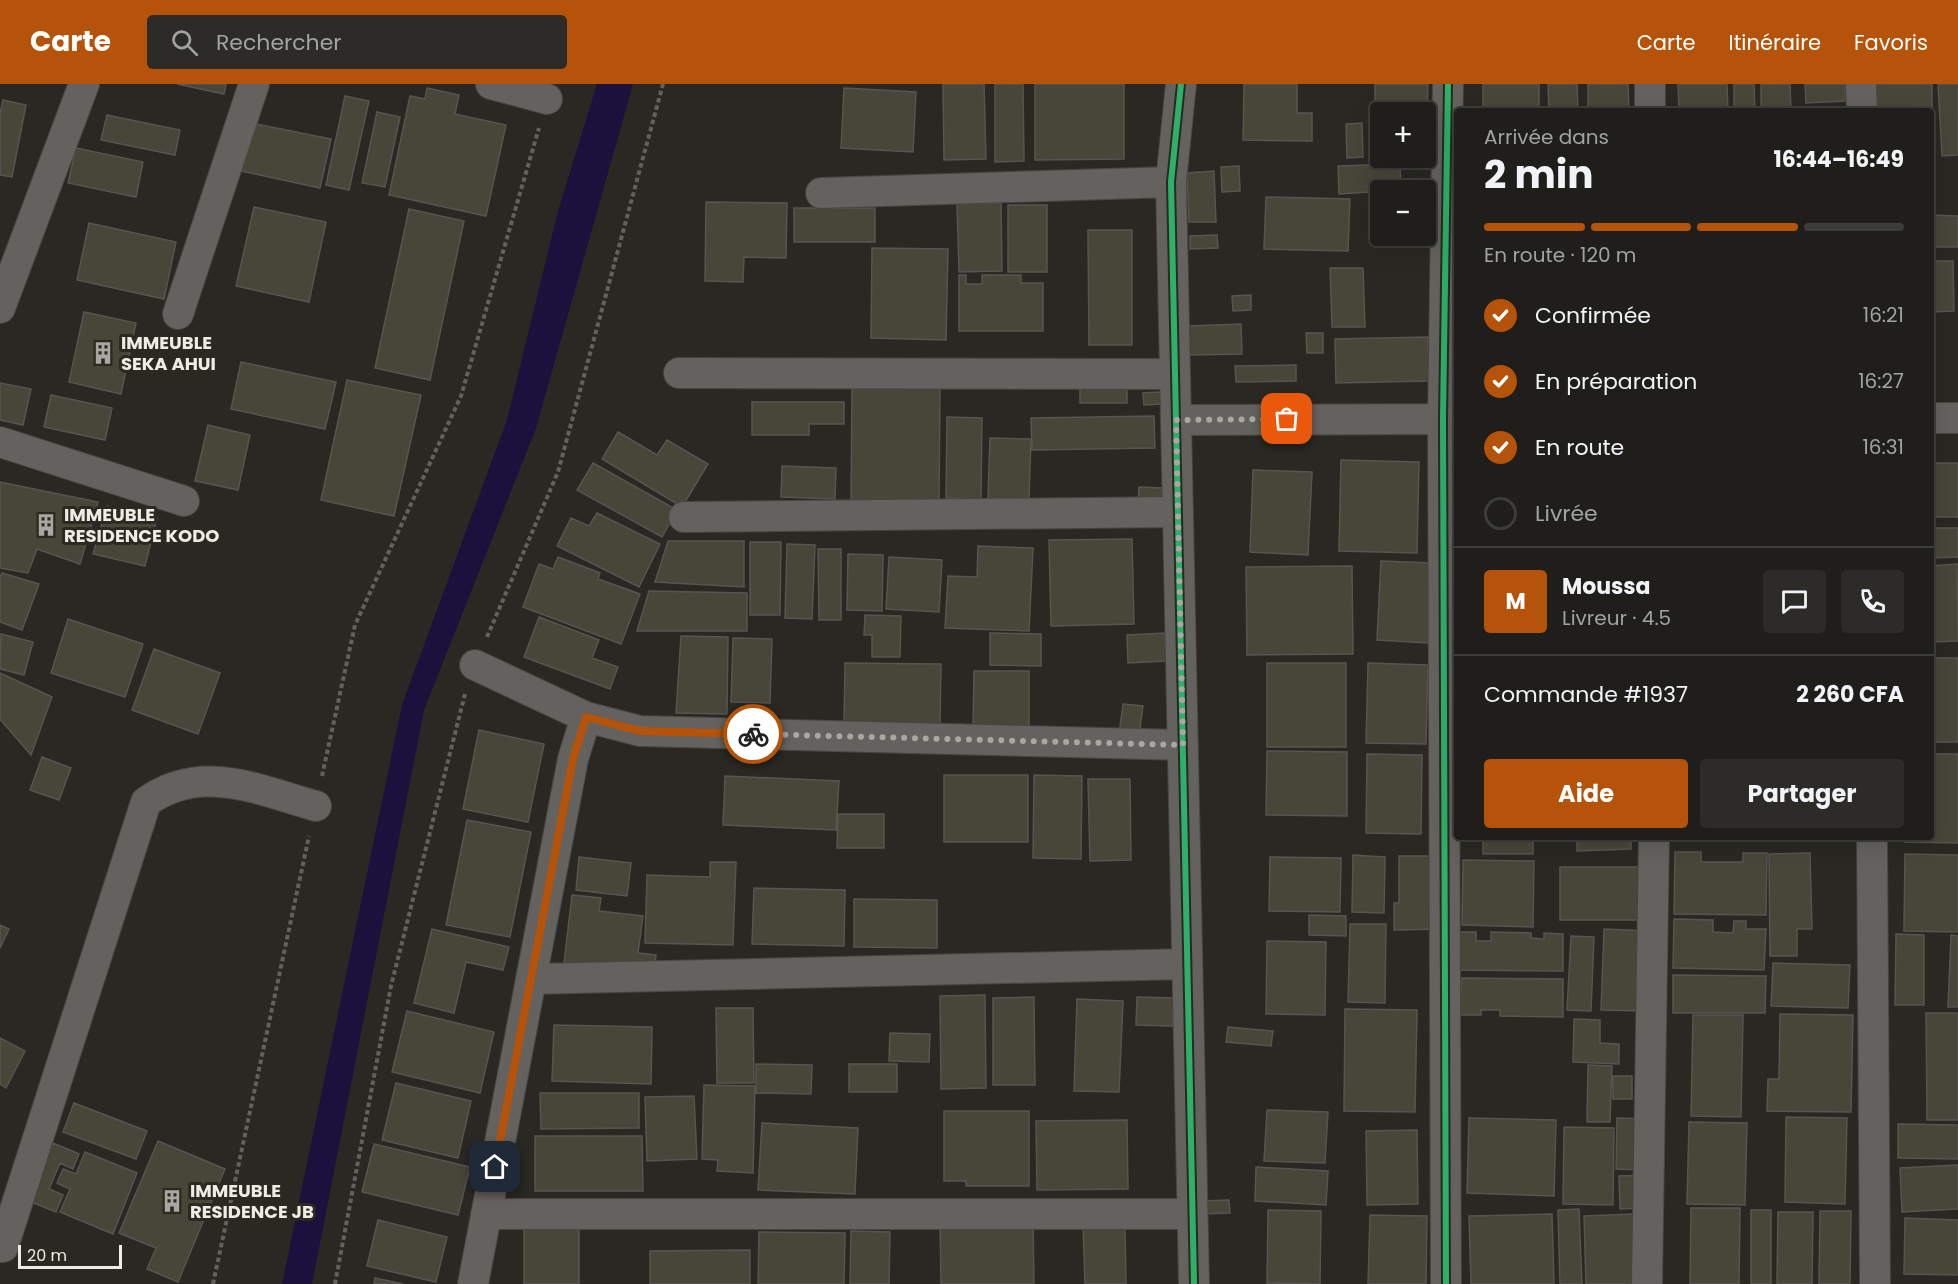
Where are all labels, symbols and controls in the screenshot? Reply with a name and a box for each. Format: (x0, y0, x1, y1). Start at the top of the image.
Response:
search box (147, 15, 567, 69)
text: Carte (30, 22, 111, 61)
icon: search (168, 26, 201, 59)
text: Rechercher (216, 27, 342, 58)
text: Carte (1637, 28, 1696, 57)
text: Itinéraire (1729, 28, 1821, 57)
text: Favoris (1854, 28, 1928, 57)
map controls (1370, 102, 1436, 246)
button: + (1370, 102, 1436, 168)
text: Arrivée dans (1484, 123, 1609, 151)
text: 16:44–16:49 (1773, 144, 1904, 175)
text: 2 min (1484, 147, 1594, 202)
button: − (1370, 180, 1436, 246)
text: En route · 120 m (1484, 241, 1636, 269)
icon: check (1484, 299, 1517, 332)
text: Confirmée (1535, 300, 1651, 331)
text: 16:21 (1863, 301, 1904, 329)
place label: IMMEUBLE SEKA AHUI (121, 330, 216, 376)
building icon: IMMEUBLE SEKA AHUI (90, 340, 116, 366)
icon: check (1484, 365, 1517, 398)
text: En préparation (1535, 366, 1697, 397)
text: 16:27 (1858, 367, 1904, 395)
pin (1261, 393, 1312, 444)
icon: bag (1270, 402, 1303, 435)
icon: check (1484, 431, 1517, 464)
text: En route (1535, 432, 1624, 463)
text: 16:31 (1862, 433, 1904, 461)
text: Livrée (1535, 498, 1598, 529)
place label: IMMEUBLE RESIDENCE KODO (64, 502, 219, 548)
building icon: IMMEUBLE RESIDENCE KODO (33, 512, 59, 538)
button: chat (1763, 570, 1826, 633)
button: phone (1841, 570, 1904, 633)
text: Moussa (1562, 571, 1651, 602)
text: M (1505, 586, 1526, 617)
text: Livreur · 4.5 (1562, 604, 1671, 632)
text: Commande #1937 (1484, 679, 1688, 710)
text: 2 260 CFA (1796, 679, 1904, 710)
courier (723, 704, 783, 764)
icon: bike (737, 718, 770, 751)
button: Aide (1484, 759, 1688, 828)
button: Partager (1700, 759, 1904, 828)
pin (469, 1141, 520, 1192)
icon: home (478, 1150, 511, 1183)
place label: IMMEUBLE RESIDENCE JB (190, 1178, 314, 1224)
building icon: IMMEUBLE RESIDENCE JB (159, 1188, 185, 1214)
scale bar (18, 1242, 122, 1270)
text: 20 m (27, 1244, 67, 1267)

